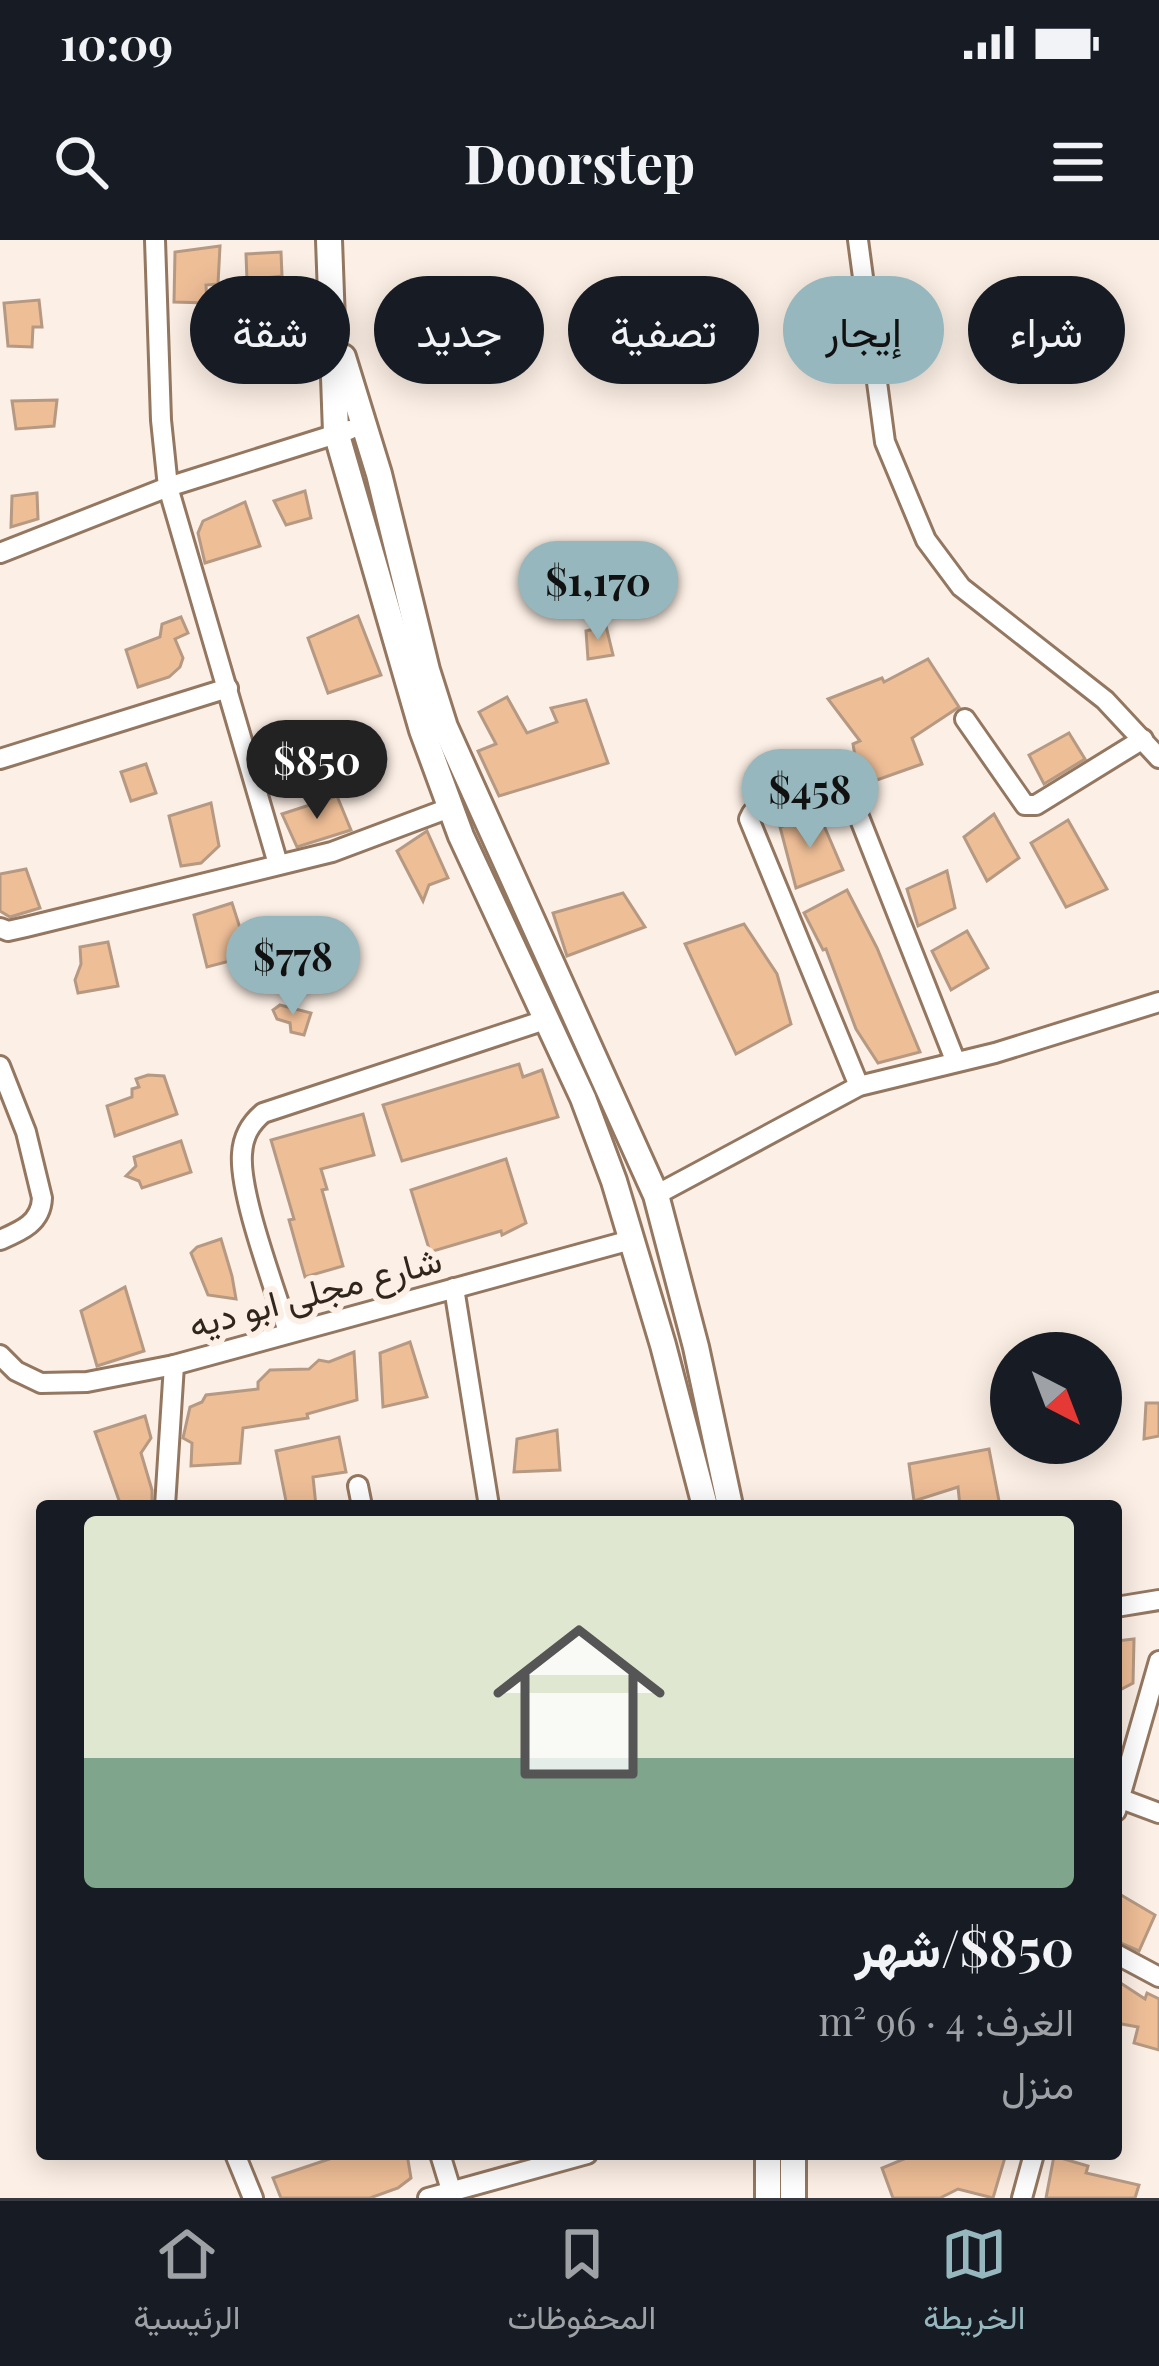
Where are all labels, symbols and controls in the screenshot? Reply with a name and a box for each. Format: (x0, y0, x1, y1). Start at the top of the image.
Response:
text: 10:09 (60, 12, 173, 72)
text: Doorstep (464, 126, 695, 198)
icon: search (48, 129, 114, 195)
icon: menu (1045, 129, 1111, 195)
chip: شقة (190, 276, 350, 384)
chip: جديد (374, 276, 544, 384)
chip: تصفية (568, 276, 759, 384)
chip: إيجار (783, 276, 944, 384)
chip: شراء (968, 276, 1125, 384)
pin: $1,170 (500, 541, 696, 643)
text: $1,170 (545, 554, 651, 606)
pin: $850 (246, 720, 388, 822)
text: $850 (273, 733, 361, 785)
pin: $458 (739, 749, 881, 851)
text: $458 (769, 762, 851, 814)
pin: $778 (222, 916, 364, 1018)
text: $778 (253, 929, 333, 981)
street label: شارع مجلى ابو ديه (183, 1233, 447, 1350)
north arrow (990, 1332, 1122, 1464)
map controls (990, 1332, 1122, 1464)
icon: home (471, 1594, 687, 1810)
text: $850/شهر (855, 1912, 1074, 1980)
text: الغرف: 4 · 96 m² (819, 1994, 1074, 2046)
text: منزل (1001, 2057, 1074, 2109)
tab: الرئيسية (134, 2221, 240, 2347)
tab: المحفوظات (507, 2221, 656, 2347)
tab: الخريطة (923, 2221, 1025, 2347)

